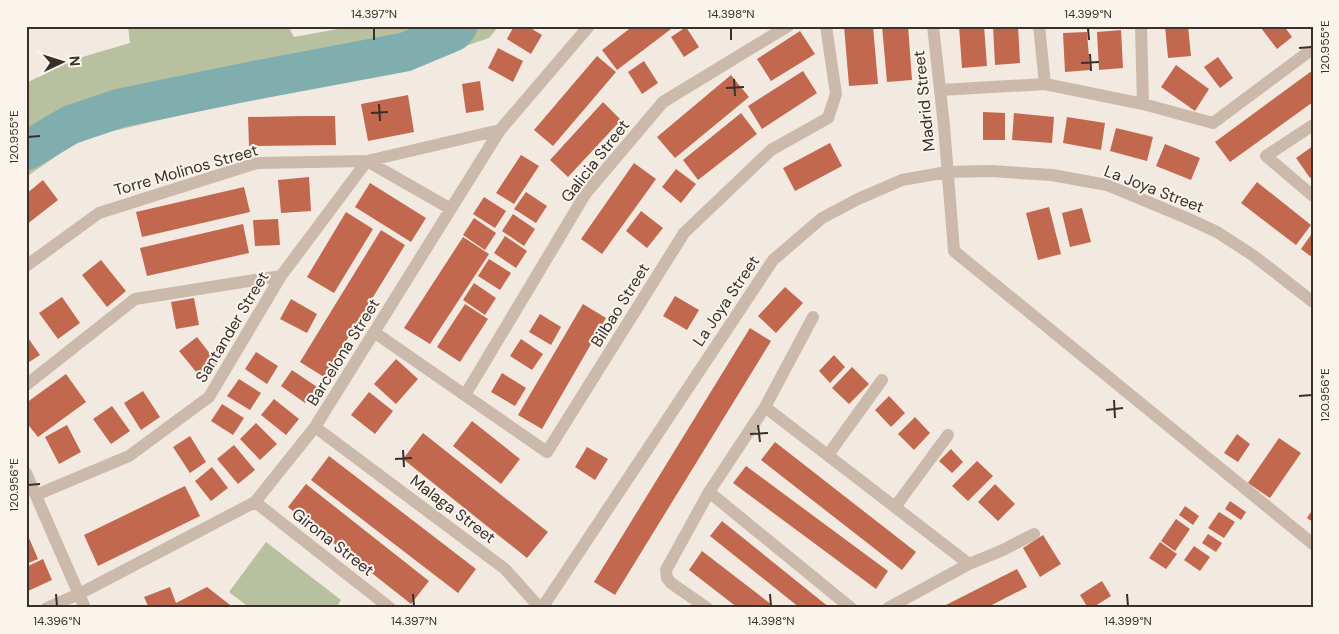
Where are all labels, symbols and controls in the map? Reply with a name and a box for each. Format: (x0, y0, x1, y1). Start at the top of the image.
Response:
text: 14.397°N (351, 6, 397, 22)
text: 14.398°N (707, 6, 755, 22)
text: 14.399°N (1064, 6, 1112, 22)
text: 120.955°E (1317, 20, 1333, 74)
north arrow (38, 38, 88, 88)
street label: Madrid Street (908, 49, 940, 153)
text: N (66, 55, 84, 67)
text: 120.955°E (6, 110, 22, 164)
street label: Galicia Street (556, 115, 634, 207)
street label: Torre Molinos Street (112, 139, 260, 201)
street label: La Joya Street (1101, 160, 1207, 218)
street label: La Joya Street (688, 252, 764, 350)
street label: Bilbao Street (586, 259, 654, 351)
street label: Santander Street (191, 268, 273, 386)
street label: Barcelona Street (302, 294, 384, 410)
text: 120.956°E (1317, 368, 1333, 422)
text: 120.956°E (6, 458, 22, 512)
street label: Malaga Street (406, 470, 500, 548)
street label: Girona Street (288, 503, 378, 581)
text: 14.396°N (33, 613, 81, 629)
text: 14.397°N (391, 613, 437, 629)
text: 14.398°N (747, 613, 795, 629)
text: 14.399°N (1104, 613, 1152, 629)

